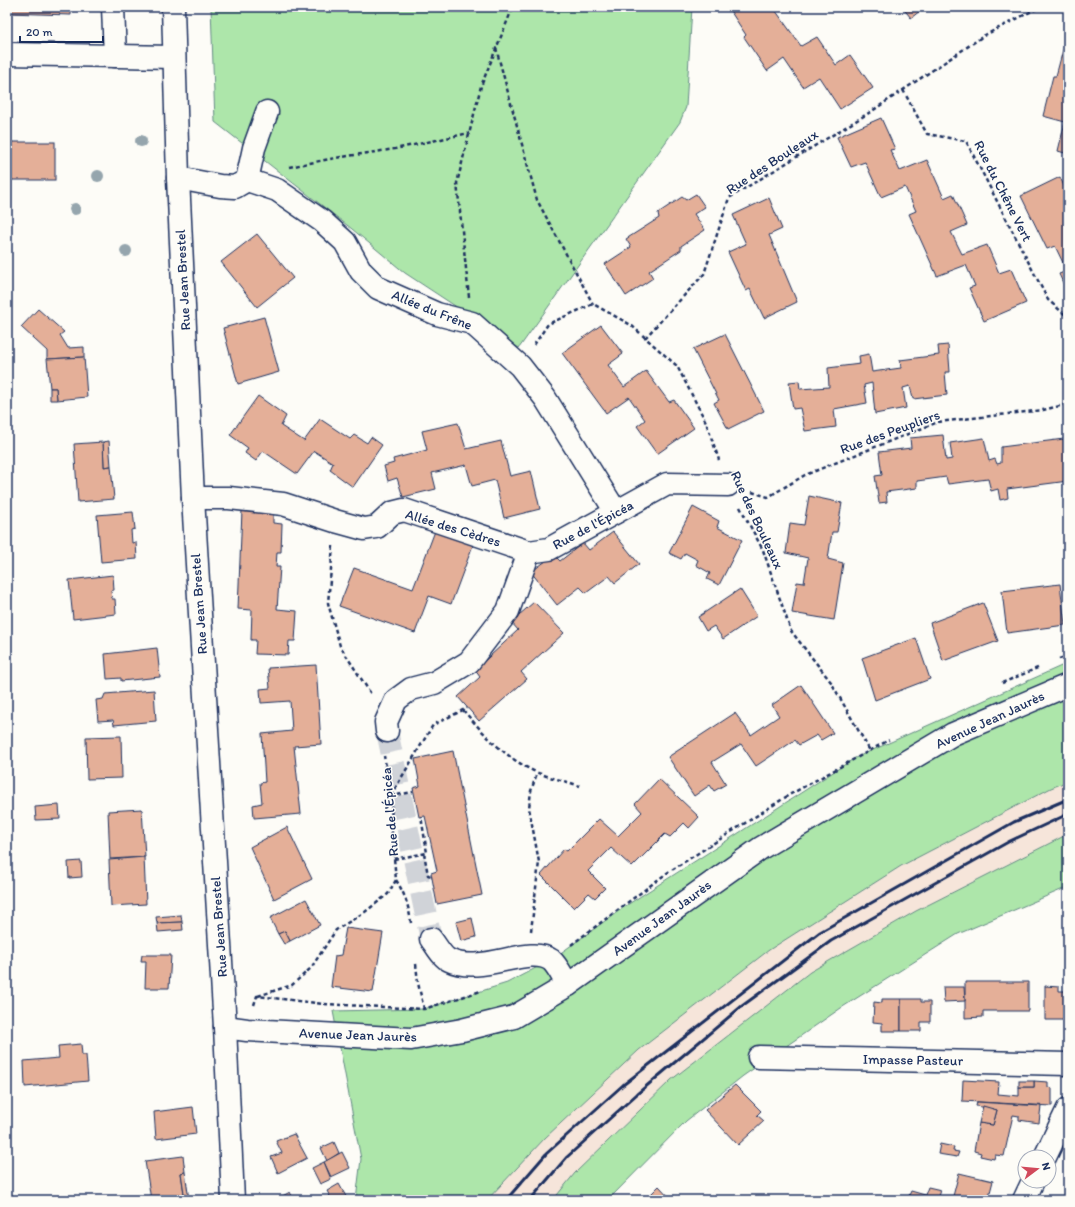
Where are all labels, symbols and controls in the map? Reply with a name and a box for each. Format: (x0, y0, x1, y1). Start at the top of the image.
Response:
scale bar (20, 18, 103, 44)
text: 20 m (26, 25, 53, 39)
street label: Rue des Bouleaux (723, 126, 821, 198)
street label: Rue du Chêne Vert (970, 138, 1036, 244)
street label: Rue Jean Brestel (172, 229, 194, 331)
street label: Allée du Frêne (389, 286, 475, 334)
street label: Rue des Peupliers (838, 406, 942, 458)
street label: Rue des Bouleaux (727, 468, 787, 572)
street label: Rue de l'Épicéa (550, 497, 636, 553)
street label: Allée des Cèdres (403, 505, 503, 551)
street label: Rue Jean Brestel (187, 553, 211, 655)
street label: Avenue Jean Jaurès (933, 687, 1047, 753)
street label: Rue de l'Épicéa (378, 767, 402, 857)
street label: Rue Jean Brestel (207, 876, 231, 978)
street label: Avenue Jean Jaurès (609, 876, 715, 960)
street label: Avenue Jean Jaurès (299, 1024, 417, 1046)
street label: Impasse Pasteur (863, 1051, 964, 1069)
north arrow (1017, 1149, 1057, 1189)
text: N (1039, 1161, 1053, 1172)

